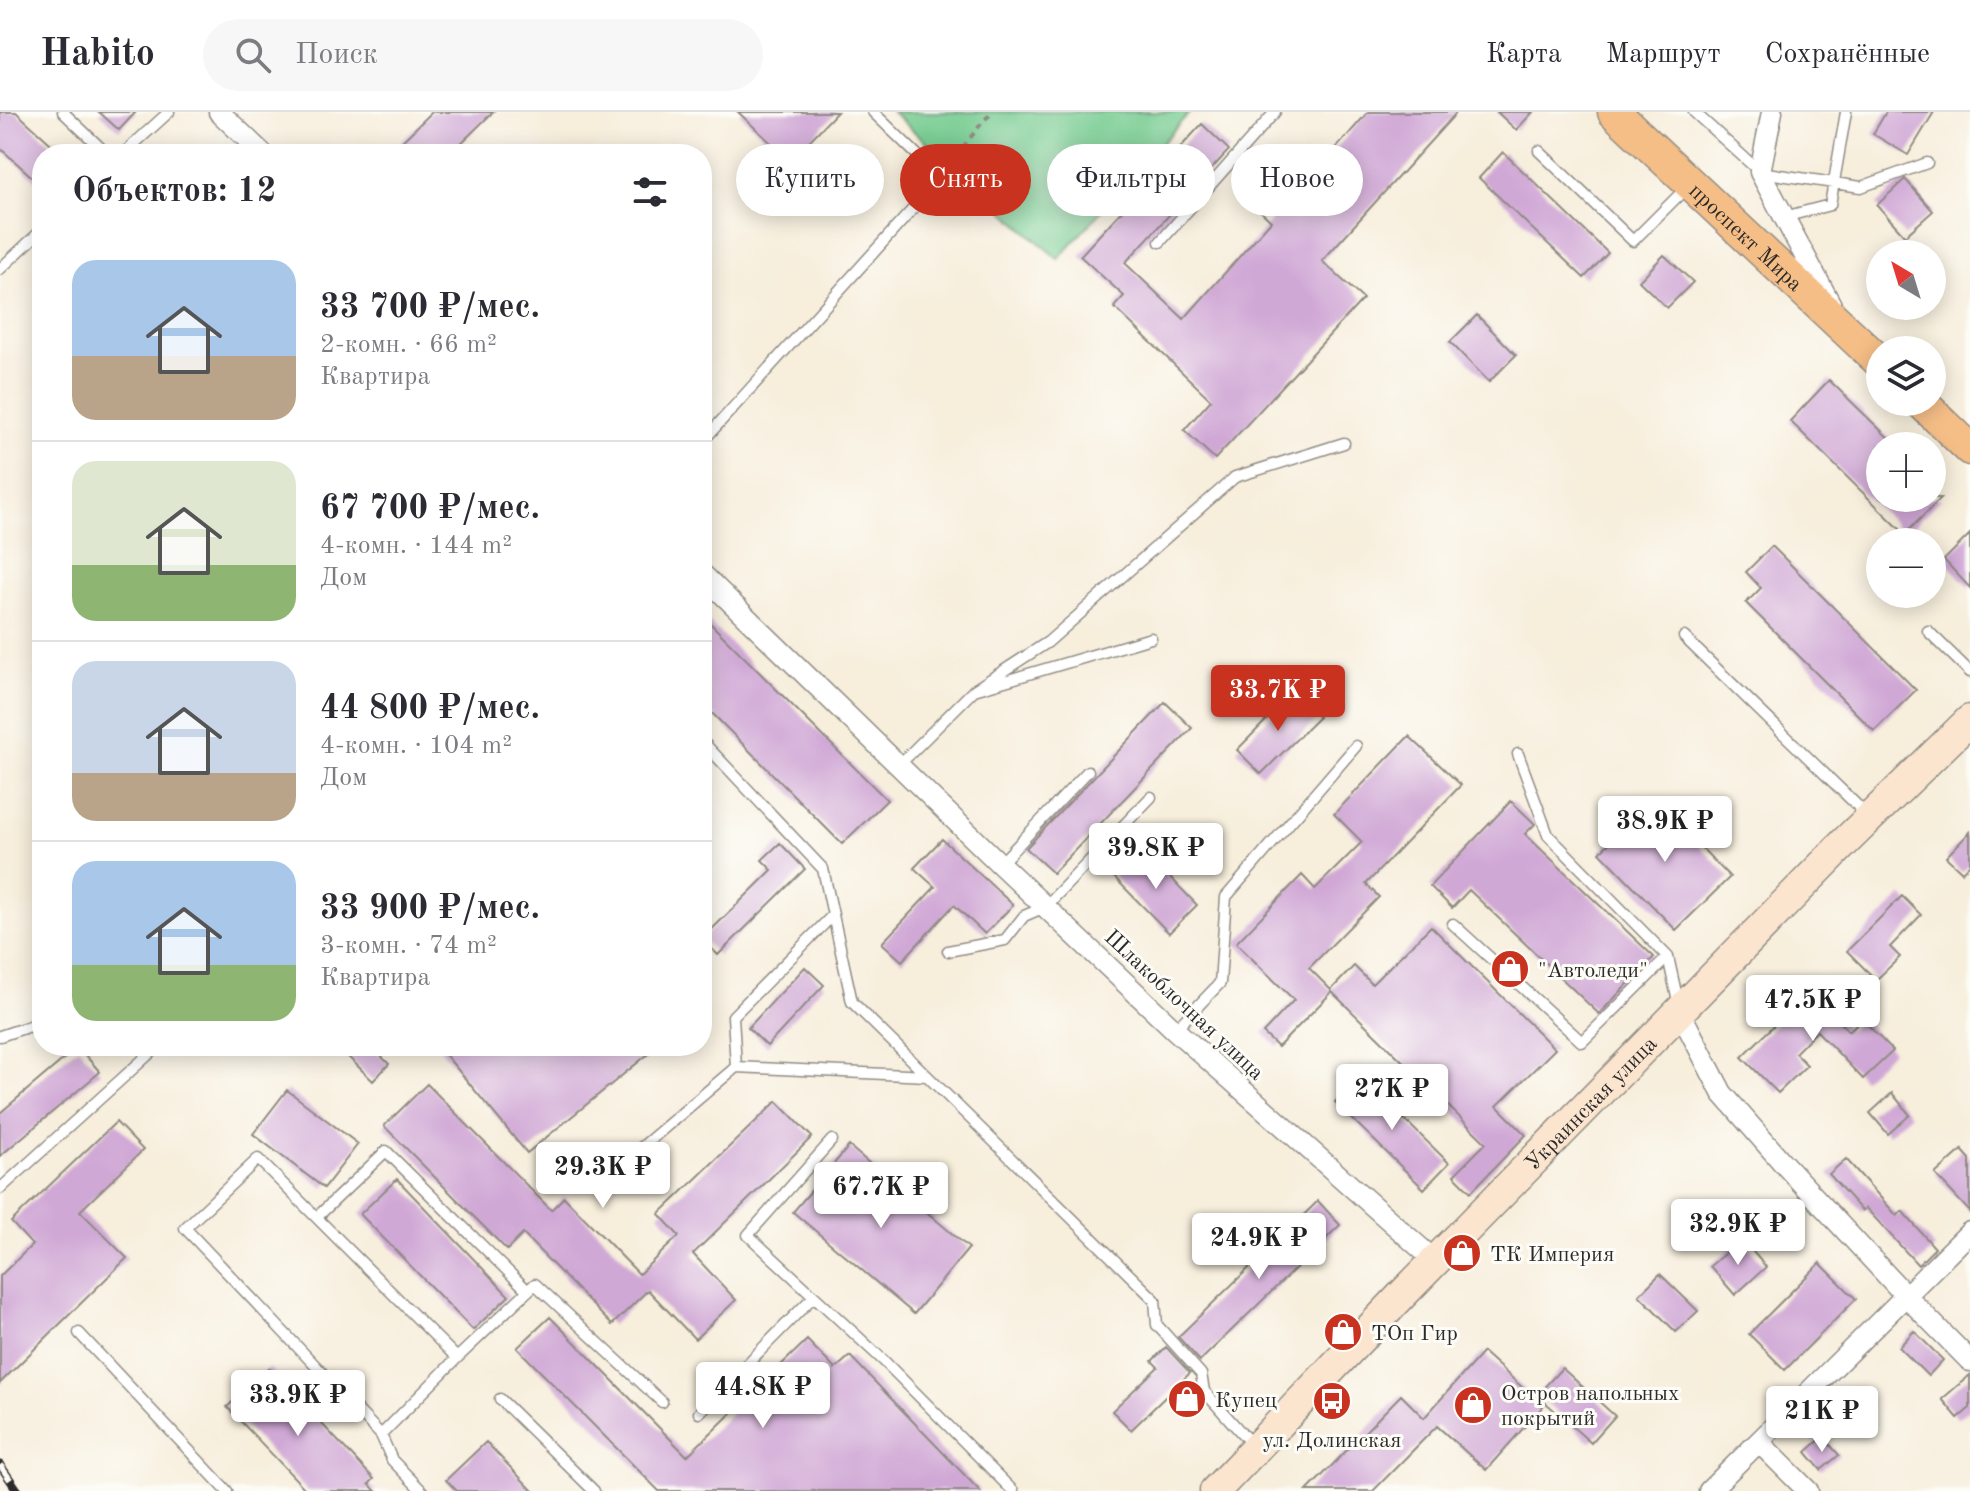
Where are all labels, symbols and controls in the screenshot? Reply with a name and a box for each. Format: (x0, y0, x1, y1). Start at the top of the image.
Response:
search box (203, 19, 763, 91)
icon: search (231, 33, 275, 77)
text: Habito (40, 36, 155, 74)
text: Поиск (295, 40, 378, 70)
text: Карта (1486, 41, 1562, 69)
text: Маршрут (1606, 41, 1721, 69)
text: Сохранённые (1765, 41, 1930, 69)
chip: Купить (736, 144, 884, 216)
chip: Снять (900, 144, 1031, 216)
chip: Фильтры (1047, 144, 1215, 216)
chip: Новое (1231, 144, 1363, 216)
icon: filters (628, 170, 672, 214)
text: Объектов: 12 (72, 175, 276, 209)
street label: проспект Мира (1684, 180, 1806, 296)
north arrow (1866, 240, 1946, 320)
map controls (1866, 240, 1946, 608)
text: 33 700 ₽/мес. (320, 291, 540, 325)
icon: home (136, 292, 232, 388)
text: 2-комн. · 66 m² (320, 332, 497, 358)
button: layers (1866, 336, 1946, 416)
text: Квартира (320, 364, 430, 390)
button: + (1866, 432, 1946, 512)
text: 67 700 ₽/мес. (320, 492, 540, 526)
icon: home (136, 493, 232, 589)
button: − (1866, 528, 1946, 608)
text: 4-комн. · 144 m² (320, 533, 512, 559)
text: Дом (320, 565, 367, 591)
pin: 33.7K ₽ (1204, 665, 1352, 733)
text: 33.7K ₽ (1229, 678, 1327, 704)
text: 44 800 ₽/мес. (320, 692, 540, 726)
icon: home (136, 693, 232, 789)
text: 4-комн. · 104 m² (320, 733, 512, 759)
text: Дом (320, 765, 367, 791)
pin: 38.9K ₽ (1591, 796, 1739, 864)
text: 38.9K ₽ (1616, 809, 1714, 835)
pin: 39.8K ₽ (1082, 823, 1230, 891)
text: 39.8K ₽ (1107, 836, 1205, 862)
text: 33 900 ₽/мес. (320, 892, 540, 926)
icon: home (136, 893, 232, 989)
street label: Шлакоблочная улица (1100, 926, 1268, 1085)
text: 3-комн. · 74 m² (320, 933, 497, 959)
shop icon: "Автоледи" (1489, 948, 1531, 990)
place label: "Автоледи" (1538, 960, 1648, 982)
text: Квартира (320, 965, 430, 991)
pin: 47.5K ₽ (1739, 975, 1887, 1043)
text: 47.5K ₽ (1764, 988, 1862, 1014)
street label: Украинская улица (1522, 1033, 1662, 1175)
pin: 27K ₽ (1336, 1064, 1448, 1132)
text: 27K ₽ (1354, 1077, 1430, 1103)
pin: 29.3K ₽ (529, 1142, 677, 1210)
text: 29.3K ₽ (554, 1155, 652, 1181)
pin: 67.7K ₽ (807, 1162, 955, 1230)
text: 67.7K ₽ (832, 1175, 930, 1201)
pin: 32.9K ₽ (1664, 1199, 1812, 1267)
text: 32.9K ₽ (1689, 1212, 1787, 1238)
pin: 24.9K ₽ (1185, 1213, 1333, 1281)
text: 24.9K ₽ (1210, 1226, 1308, 1252)
shop icon: ТК Империя (1441, 1232, 1483, 1274)
place label: ТК Империя (1490, 1244, 1614, 1266)
shop icon: ТОп Гир (1322, 1311, 1364, 1353)
place label: ТОп Гир (1371, 1323, 1458, 1345)
pin: 44.8K ₽ (689, 1362, 837, 1430)
pin: 33.9K ₽ (224, 1370, 372, 1438)
text: 44.8K ₽ (714, 1375, 812, 1401)
shop icon: Купец (1166, 1378, 1208, 1420)
bus stop icon: ул. Долинская (1311, 1380, 1353, 1422)
text: 33.9K ₽ (249, 1383, 347, 1409)
place label: Остров напольных покрытий (1501, 1383, 1680, 1430)
shop icon: Остров напольных покрытий (1452, 1384, 1494, 1426)
pin: 21K ₽ (1766, 1386, 1878, 1454)
place label: Купец (1215, 1390, 1277, 1412)
text: 21K ₽ (1784, 1399, 1860, 1425)
place label: ул. Долинская (1263, 1430, 1401, 1452)

